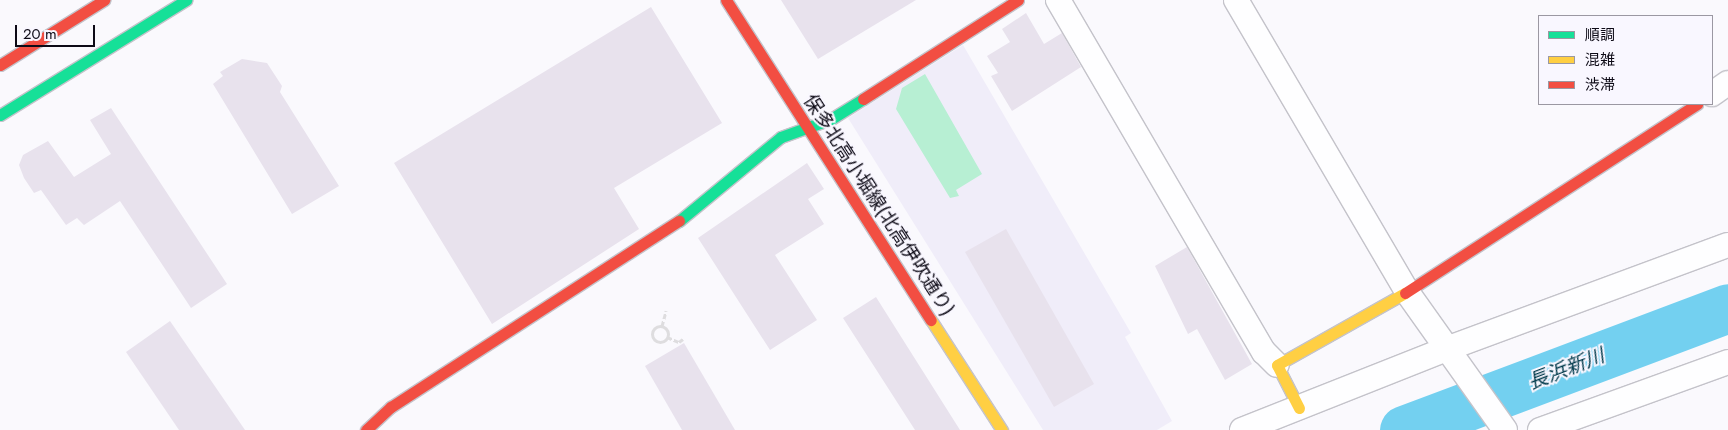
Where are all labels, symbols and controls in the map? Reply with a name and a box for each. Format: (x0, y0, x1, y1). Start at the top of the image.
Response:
scale bar (18, 15, 98, 47)
legend (1538, 15, 1713, 105)
text: 20 m (23, 23, 57, 45)
text: 順調 (1585, 24, 1615, 46)
text: 混雑 (1585, 49, 1615, 71)
text: 渋滞 (1585, 74, 1615, 96)
street label: 保多北高小堀線(北高伊吹通り) (799, 90, 959, 320)
water label: 長浜新川 (1524, 343, 1608, 395)

